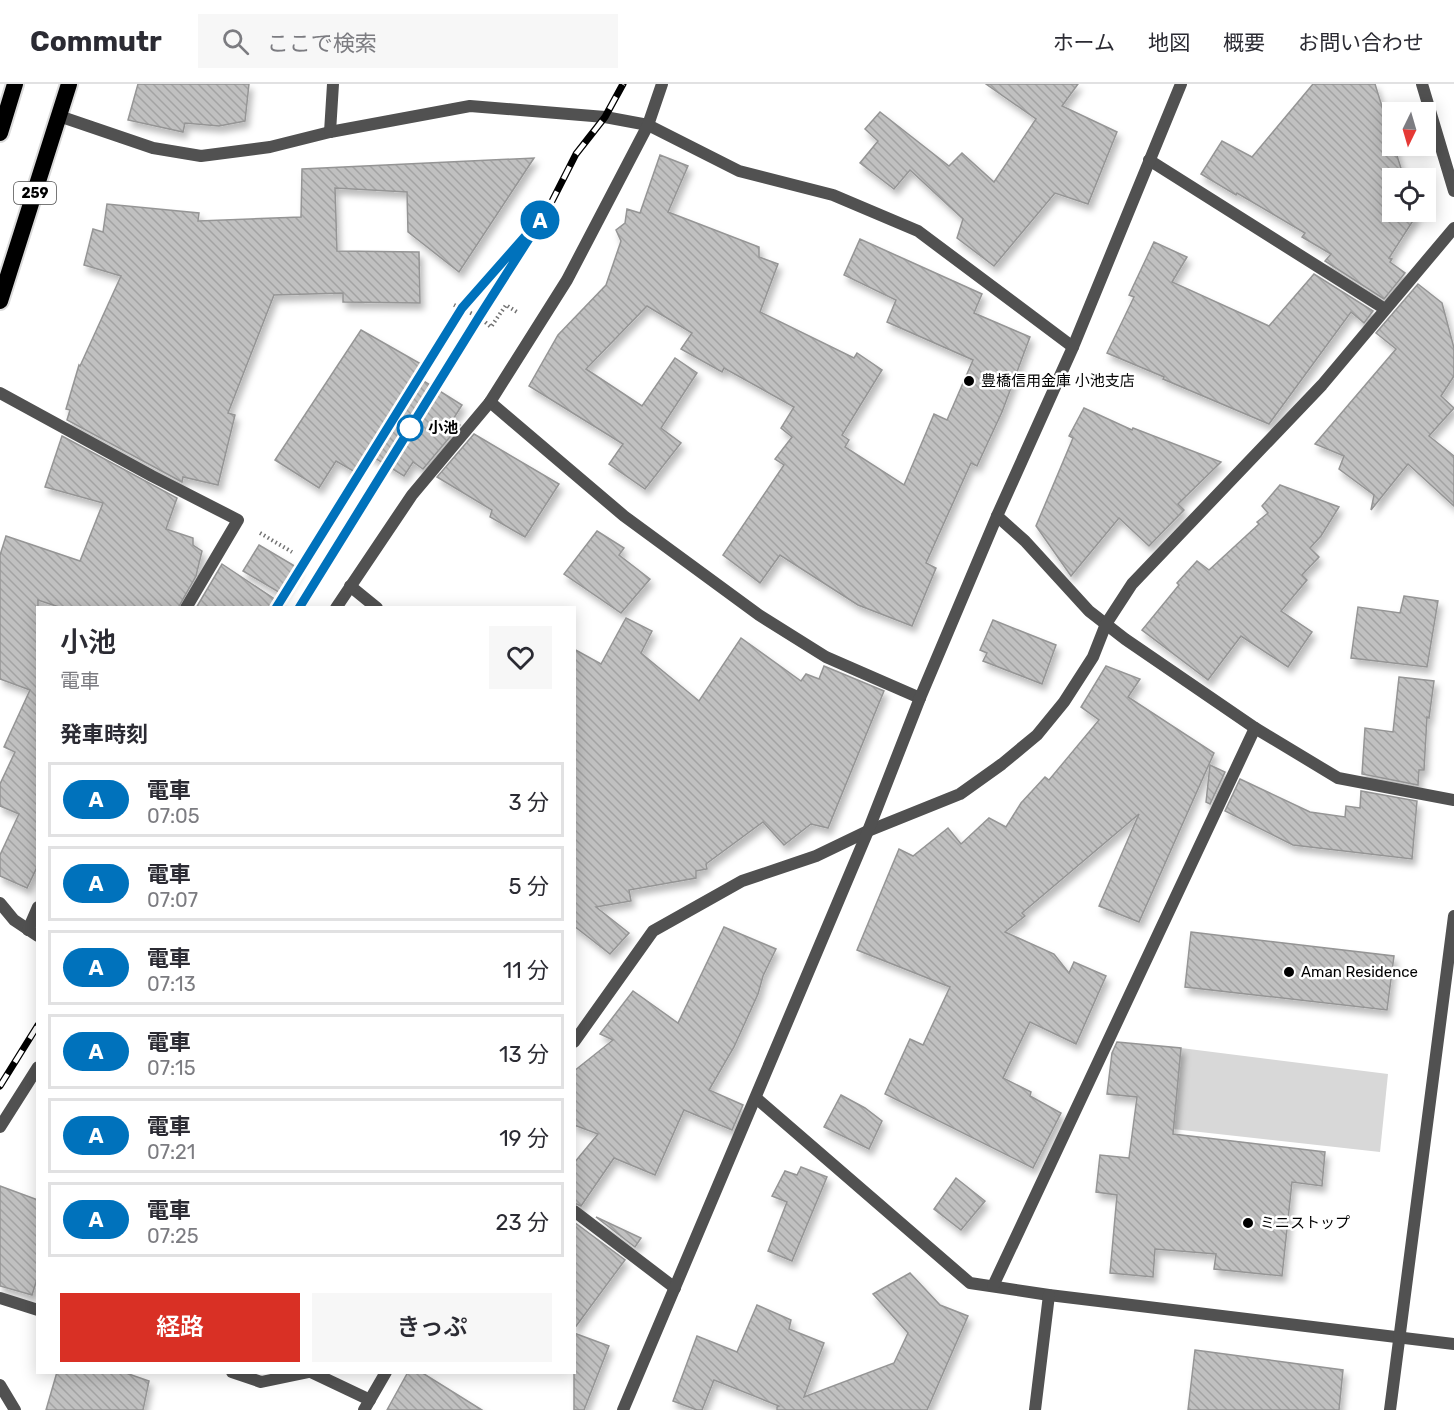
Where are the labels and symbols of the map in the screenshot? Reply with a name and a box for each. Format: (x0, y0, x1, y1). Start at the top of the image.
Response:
north arrow (1382, 102, 1436, 156)
road number: 259 (14, 182, 56, 204)
line badge: A (520, 200, 560, 240)
place label: 豊橋信用金庫 小池支店 (981, 372, 1135, 390)
marker: 豊橋信用金庫 小池支店 (962, 374, 976, 388)
marker: 小池 (397, 415, 423, 441)
place label: 小池 (428, 419, 458, 437)
place label: Aman Residence (1301, 963, 1418, 981)
marker: Aman Residence (1282, 965, 1296, 979)
place label: ミニストップ (1260, 1214, 1350, 1232)
marker: ミニストップ (1241, 1216, 1255, 1230)

